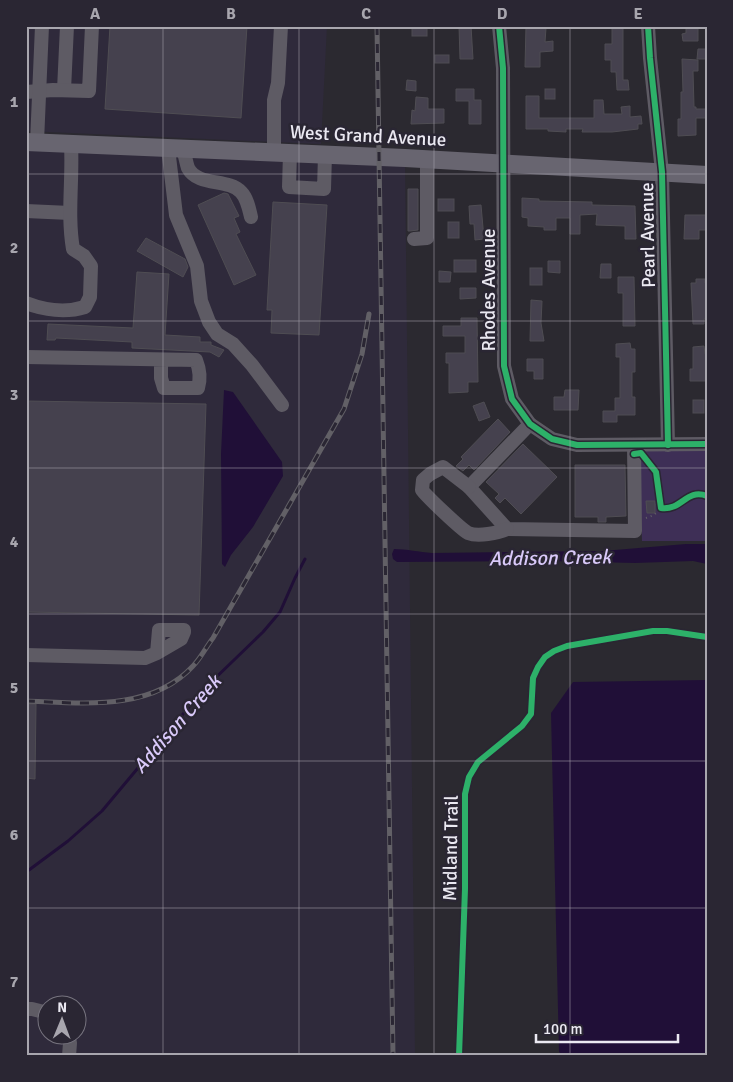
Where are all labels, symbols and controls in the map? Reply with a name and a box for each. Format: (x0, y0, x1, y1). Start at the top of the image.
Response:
text: A (90, 4, 101, 24)
text: B (226, 4, 236, 24)
text: C (361, 4, 371, 24)
text: D (497, 4, 508, 24)
text: E (633, 4, 643, 24)
text: 1 (10, 92, 19, 112)
street label: West Grand Avenue (289, 120, 447, 152)
street label: Pearl Avenue (635, 182, 661, 288)
street label: Rhodes Avenue (477, 228, 501, 352)
text: 2 (10, 238, 18, 258)
text: 3 (10, 385, 18, 405)
text: 4 (10, 532, 19, 552)
water label: Addison Creek (489, 544, 613, 572)
water label: Addison Creek (127, 668, 228, 778)
text: 5 (10, 678, 18, 698)
street label: Midland Trail (438, 795, 464, 901)
text: 6 (10, 825, 19, 845)
text: 7 (10, 972, 19, 992)
north arrow (38, 994, 88, 1044)
text: N (57, 999, 67, 1016)
scale bar (536, 1012, 678, 1044)
text: 100 m (543, 1020, 583, 1038)

